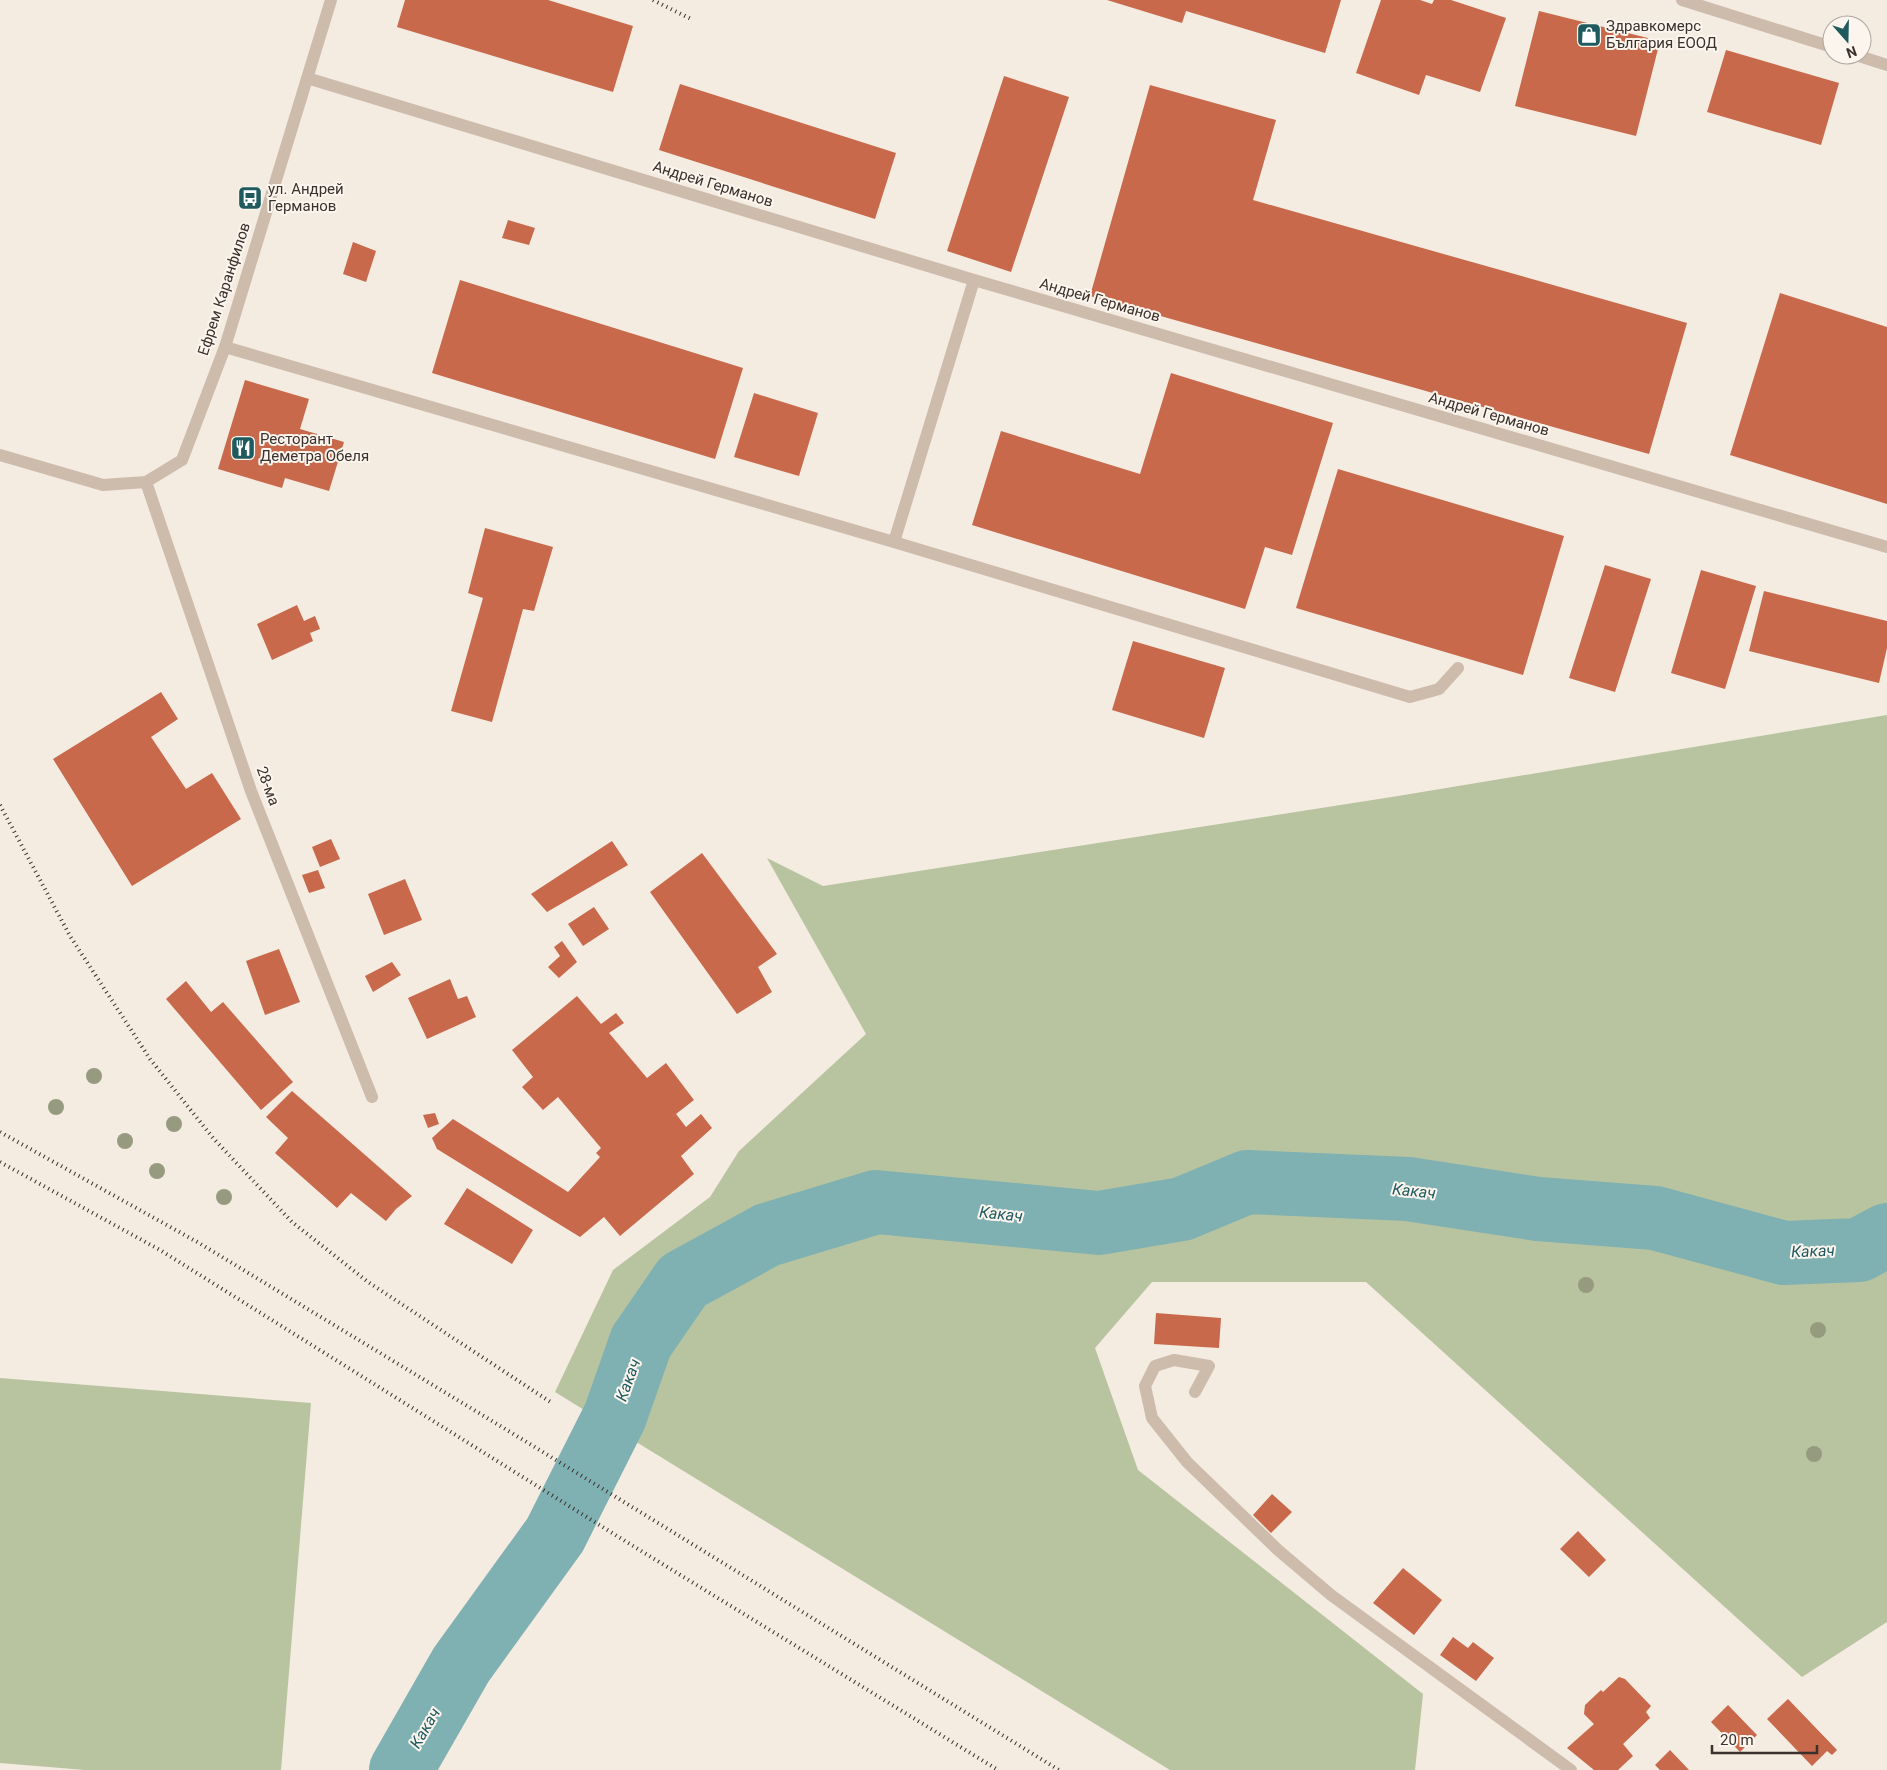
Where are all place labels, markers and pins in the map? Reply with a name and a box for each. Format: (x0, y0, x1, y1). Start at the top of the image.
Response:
place label: Здравкомерс България ЕООД (1606, 17, 1717, 52)
shop icon: Здравкомерс България ЕООД (1576, 22, 1602, 48)
place label: ул. Андрей Германов (268, 180, 344, 215)
bus stop icon: ул. Андрей Германов (237, 185, 263, 211)
place label: Ресторант Деметра Обеля (260, 430, 369, 465)
restaurant icon: Ресторант Деметра Обеля (230, 435, 256, 461)

